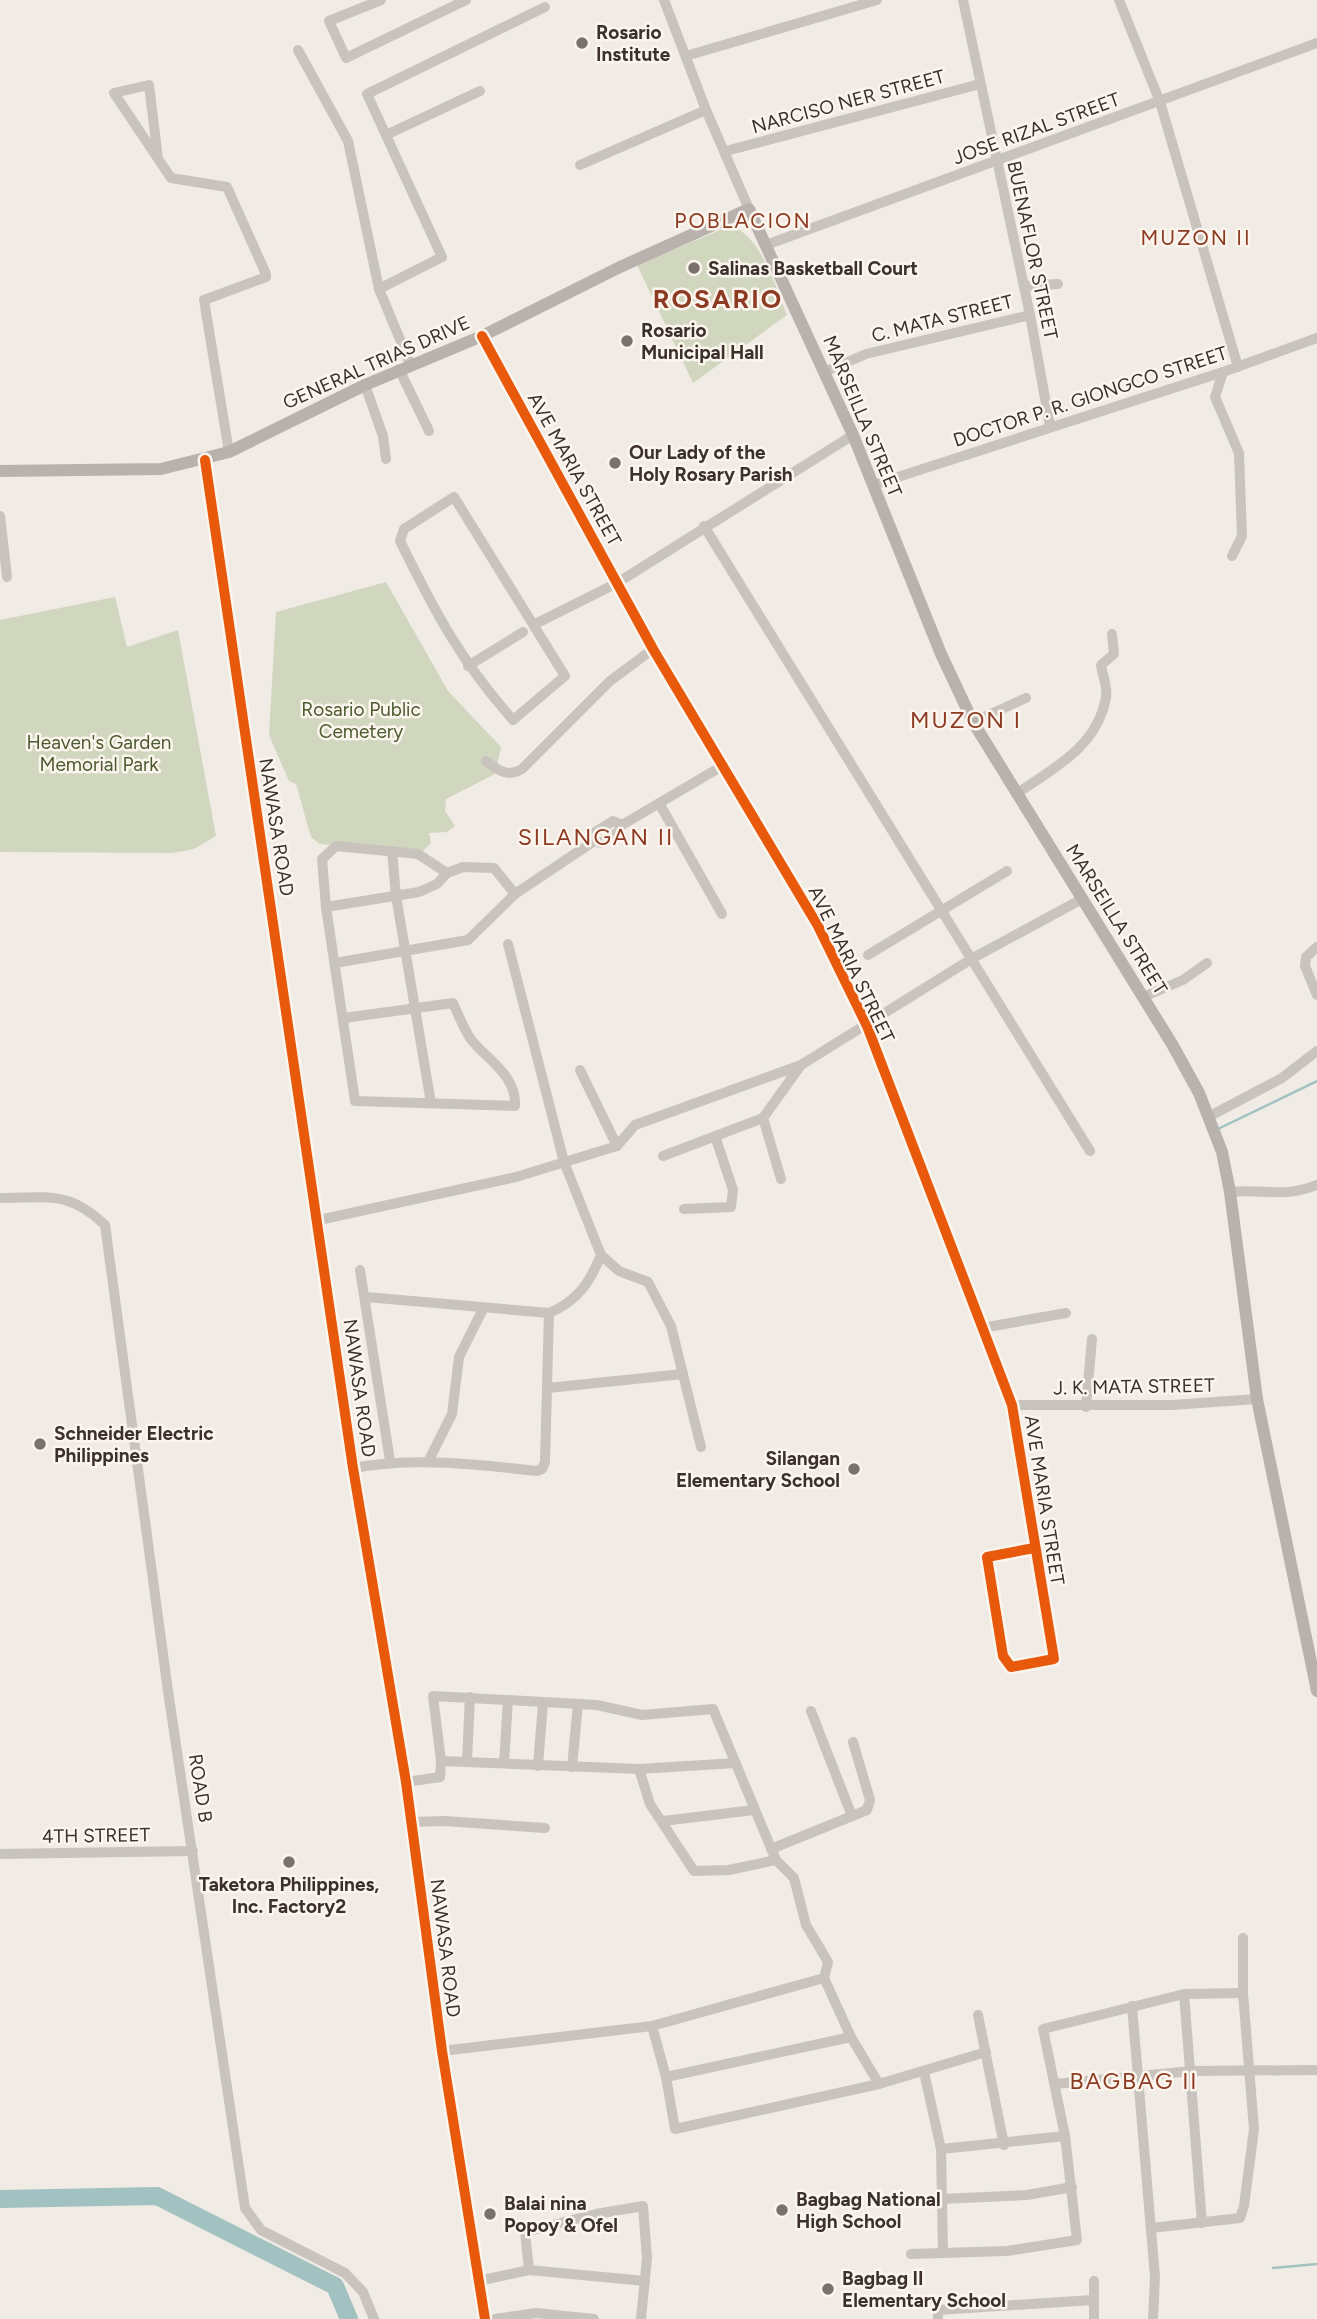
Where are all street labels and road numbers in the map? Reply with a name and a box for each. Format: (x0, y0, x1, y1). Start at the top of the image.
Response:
street label: NARCISO NER STREET (749, 64, 948, 138)
street label: JOSE RIZAL STREET (950, 87, 1123, 169)
street label: BUENAFLOR STREET (1002, 159, 1063, 342)
street label: C. MATA STREET (869, 290, 1016, 347)
street label: GENERAL TRIAS DRIVE (279, 311, 473, 414)
street label: MARSEILLA STREET (818, 332, 907, 501)
street label: DOCTOR P. R. GIONGCO STREET (950, 341, 1231, 452)
street label: AVE MARIA STREET (523, 389, 626, 550)
street label: NAWASA ROAD (254, 757, 299, 898)
street label: MARSEILLA STREET (1061, 840, 1173, 999)
street label: AVE MARIA STREET (804, 882, 900, 1047)
street label: NAWASA ROAD (338, 1318, 381, 1459)
street label: J. K. MATA STREET (1053, 1374, 1215, 1399)
street label: AVE MARIA STREET (1020, 1413, 1069, 1587)
street label: ROAD B (184, 1752, 217, 1824)
street label: 4TH STREET (42, 1823, 151, 1848)
street label: NAWASA ROAD (426, 1878, 465, 2019)

